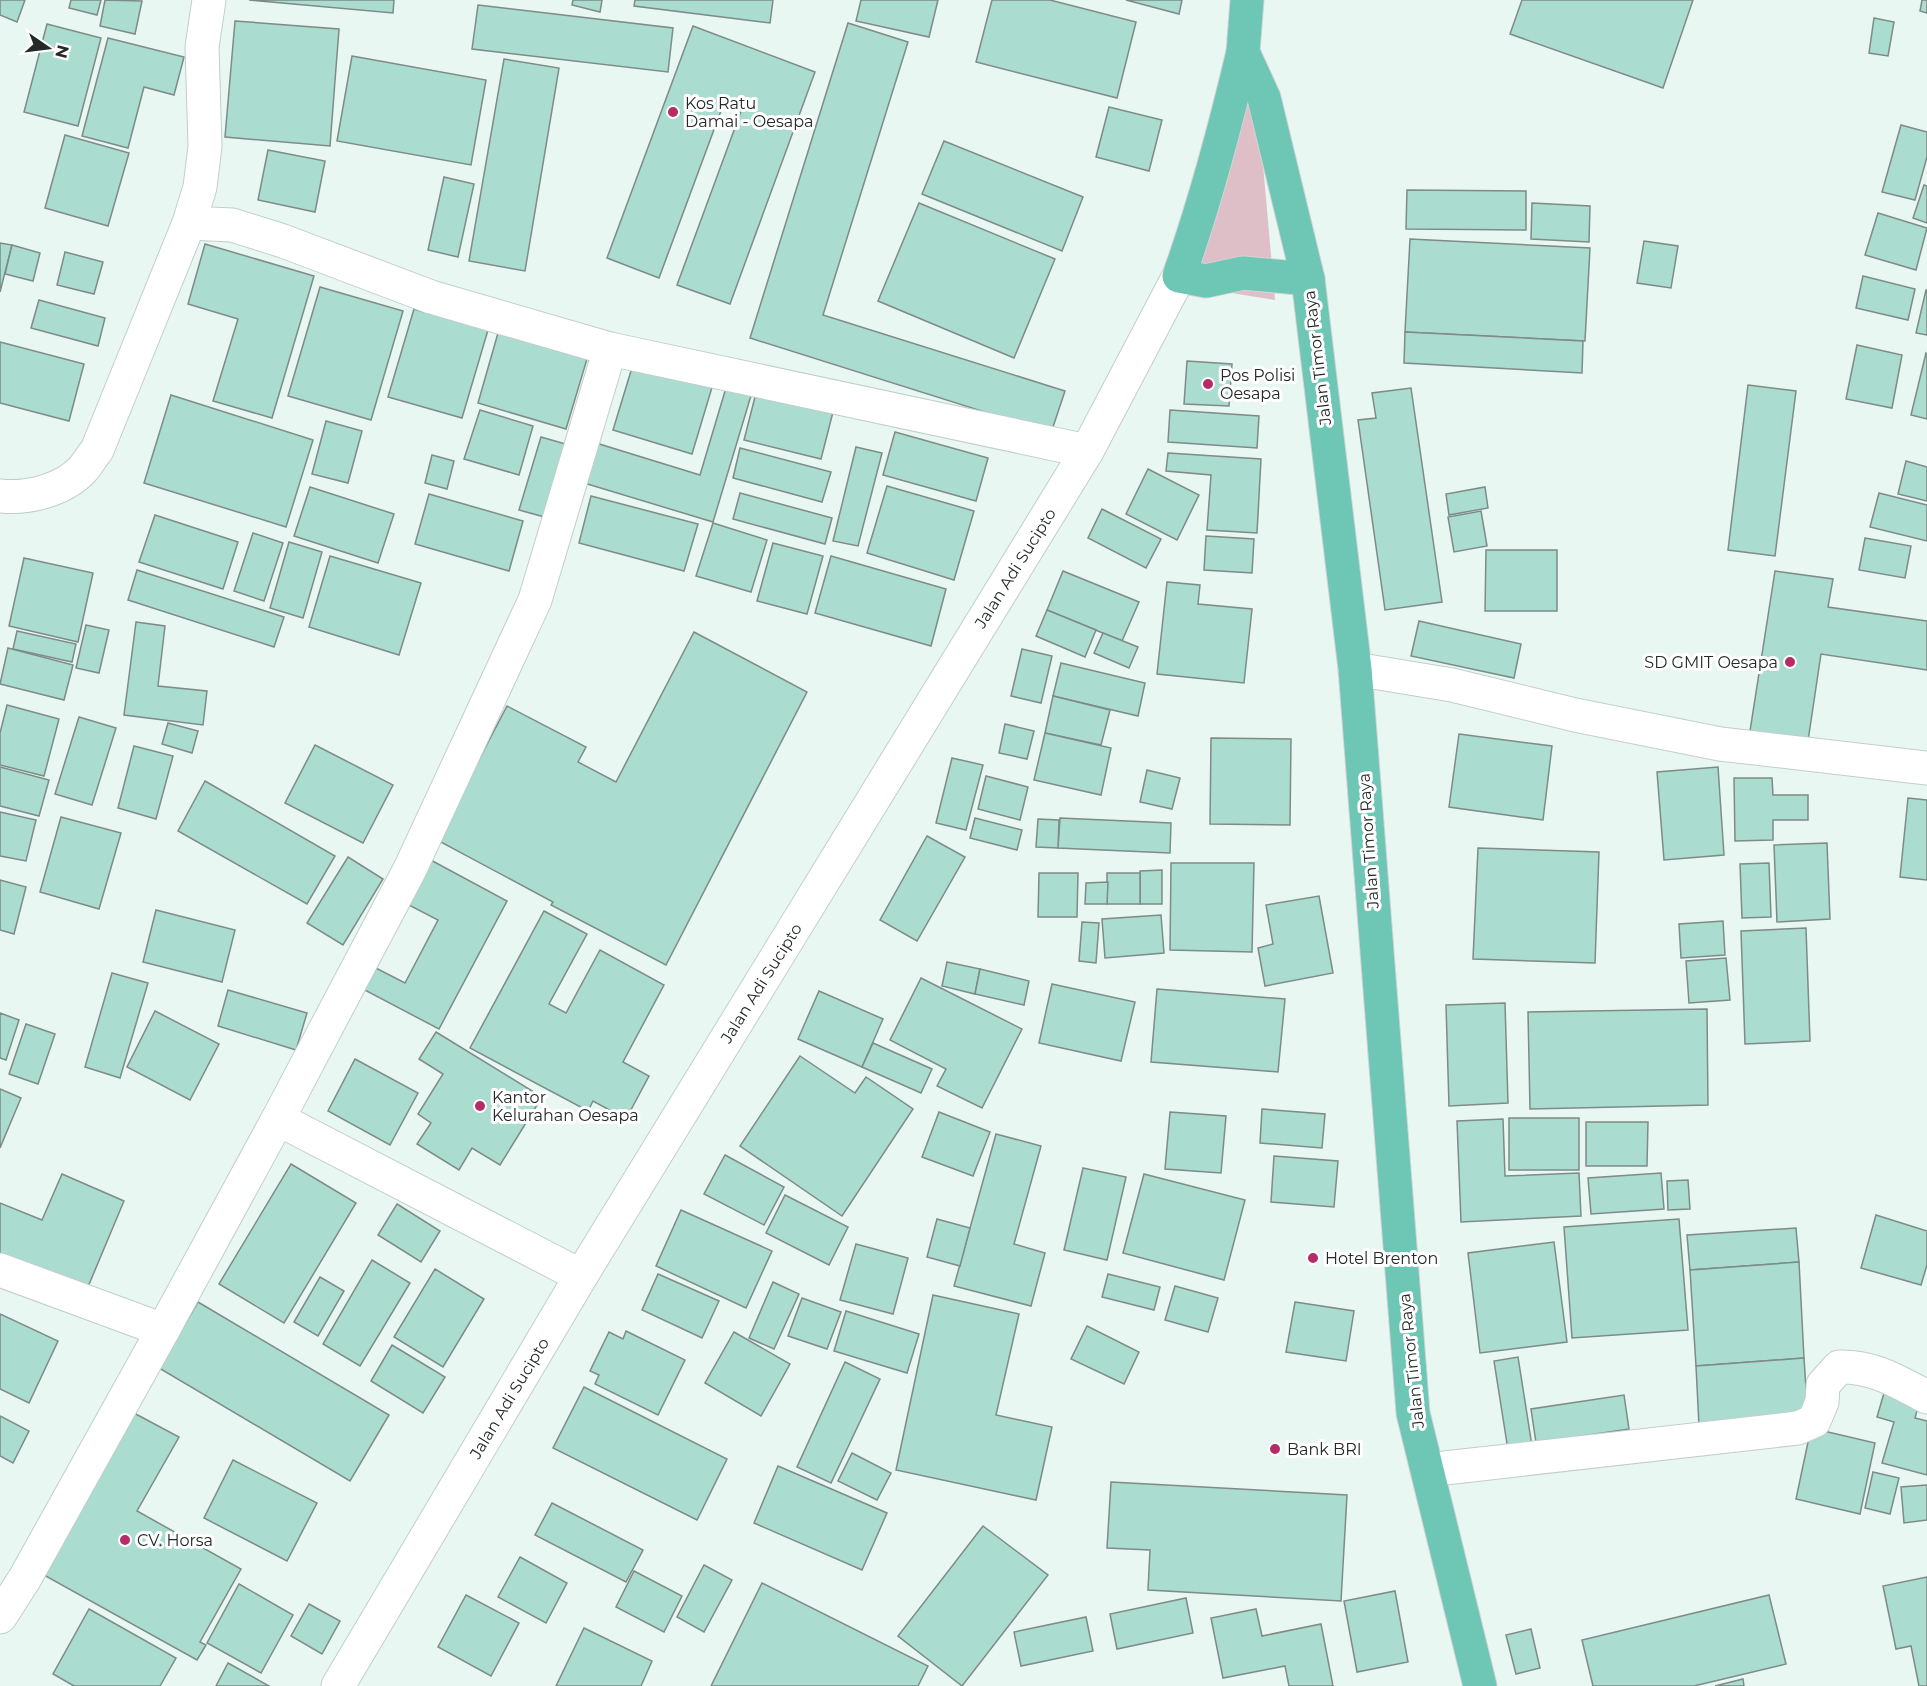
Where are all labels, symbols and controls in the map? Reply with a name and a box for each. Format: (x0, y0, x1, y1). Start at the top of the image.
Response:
north arrow (18, 18, 78, 78)
text: N (51, 43, 73, 60)
place label: Kos Ratu Damai - Oesapa (685, 94, 813, 131)
marker: Kos Ratu Damai - Oesapa (666, 105, 680, 119)
street label: Jalan Timor Raya (1300, 289, 1335, 427)
place label: Pos Polisi Oesapa (1220, 366, 1295, 403)
marker: Pos Polisi Oesapa (1201, 377, 1215, 391)
street label: Jalan Adi Sucipto (970, 505, 1060, 633)
place label: SD GMIT Oesapa (1644, 653, 1778, 672)
marker: SD GMIT Oesapa (1783, 655, 1797, 669)
street label: Jalan Timor Raya (1354, 773, 1383, 910)
street label: Jalan Adi Sucipto (716, 920, 806, 1048)
place label: Kantor Kelurahan Oesapa (492, 1088, 639, 1125)
marker: Kantor Kelurahan Oesapa (473, 1099, 487, 1113)
place label: Hotel Brenton (1325, 1249, 1438, 1268)
marker: Hotel Brenton (1306, 1251, 1320, 1265)
street label: Jalan Timor Raya (1395, 1292, 1428, 1430)
street label: Jalan Adi Sucipto (465, 1334, 553, 1463)
place label: Bank BRI (1287, 1440, 1362, 1459)
marker: Bank BRI (1268, 1442, 1282, 1456)
place label: CV. Horsa (137, 1531, 213, 1550)
marker: CV. Horsa (118, 1533, 132, 1547)

